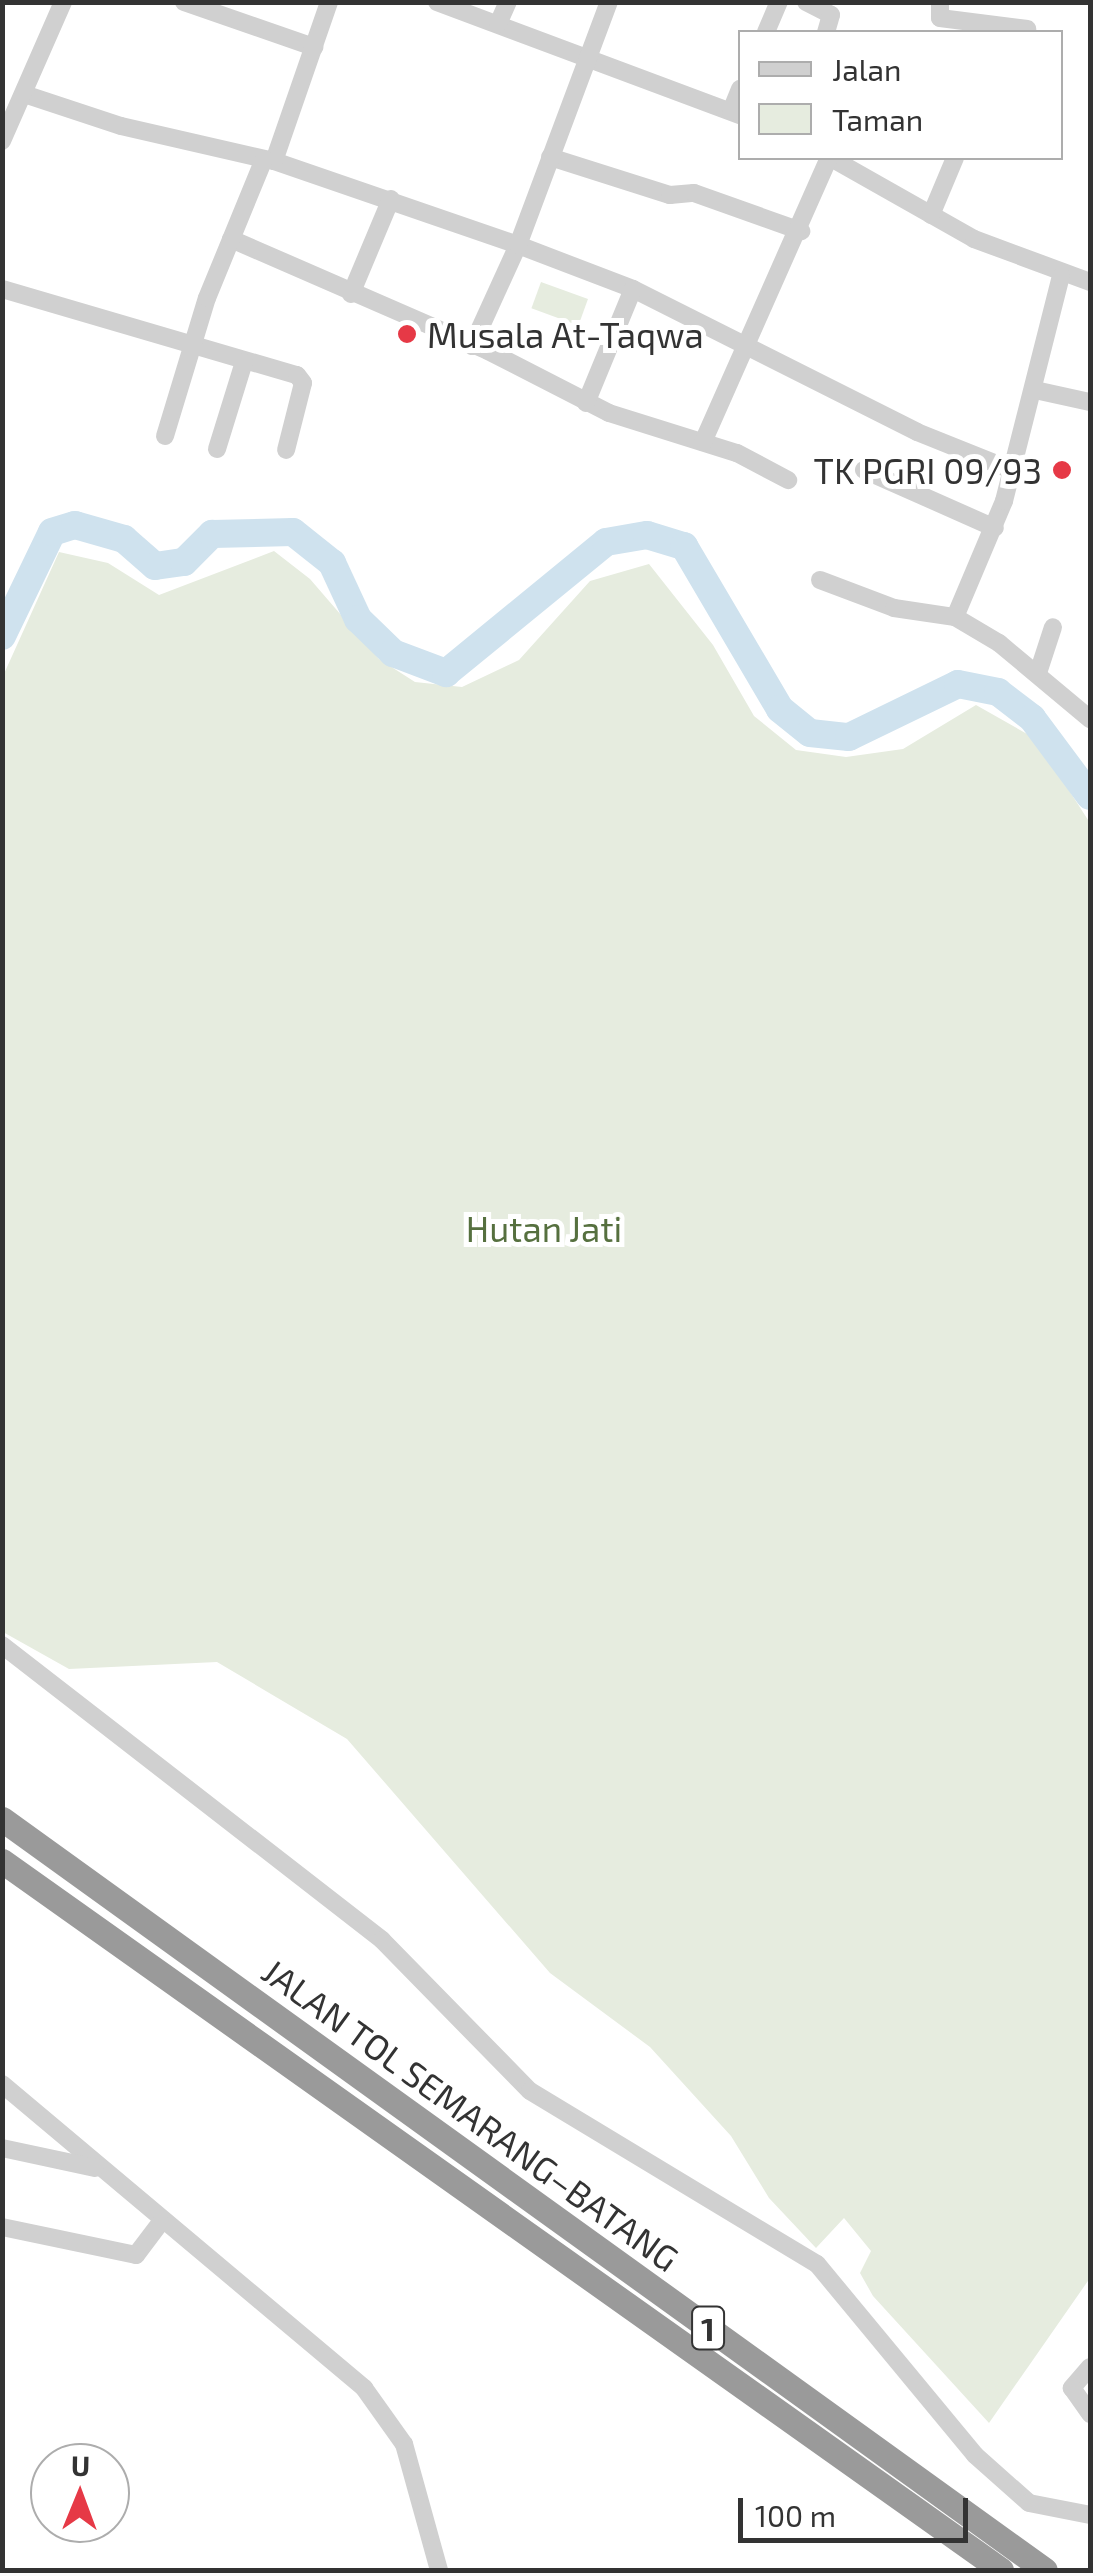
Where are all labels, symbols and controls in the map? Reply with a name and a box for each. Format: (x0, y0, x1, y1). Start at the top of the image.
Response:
legend (738, 30, 1063, 160)
text: Jalan (832, 51, 901, 87)
text: Taman (832, 101, 923, 137)
place label: Musala At-Taqwa (427, 313, 705, 355)
marker: Musala At-Taqwa (396, 323, 418, 345)
place label: TK PGRI 09/93 (813, 449, 1042, 491)
marker: TK PGRI 09/93 (1051, 459, 1073, 481)
park label: Hutan Jati (465, 1207, 623, 1249)
street label: JALAN TOL SEMARANG–BATANG (254, 1948, 688, 2280)
road number: 1 (690, 2301, 726, 2355)
north arrow (30, 2443, 130, 2543)
text: U (71, 2448, 90, 2482)
scale bar (743, 2478, 973, 2540)
text: 100 m (755, 2497, 836, 2533)

